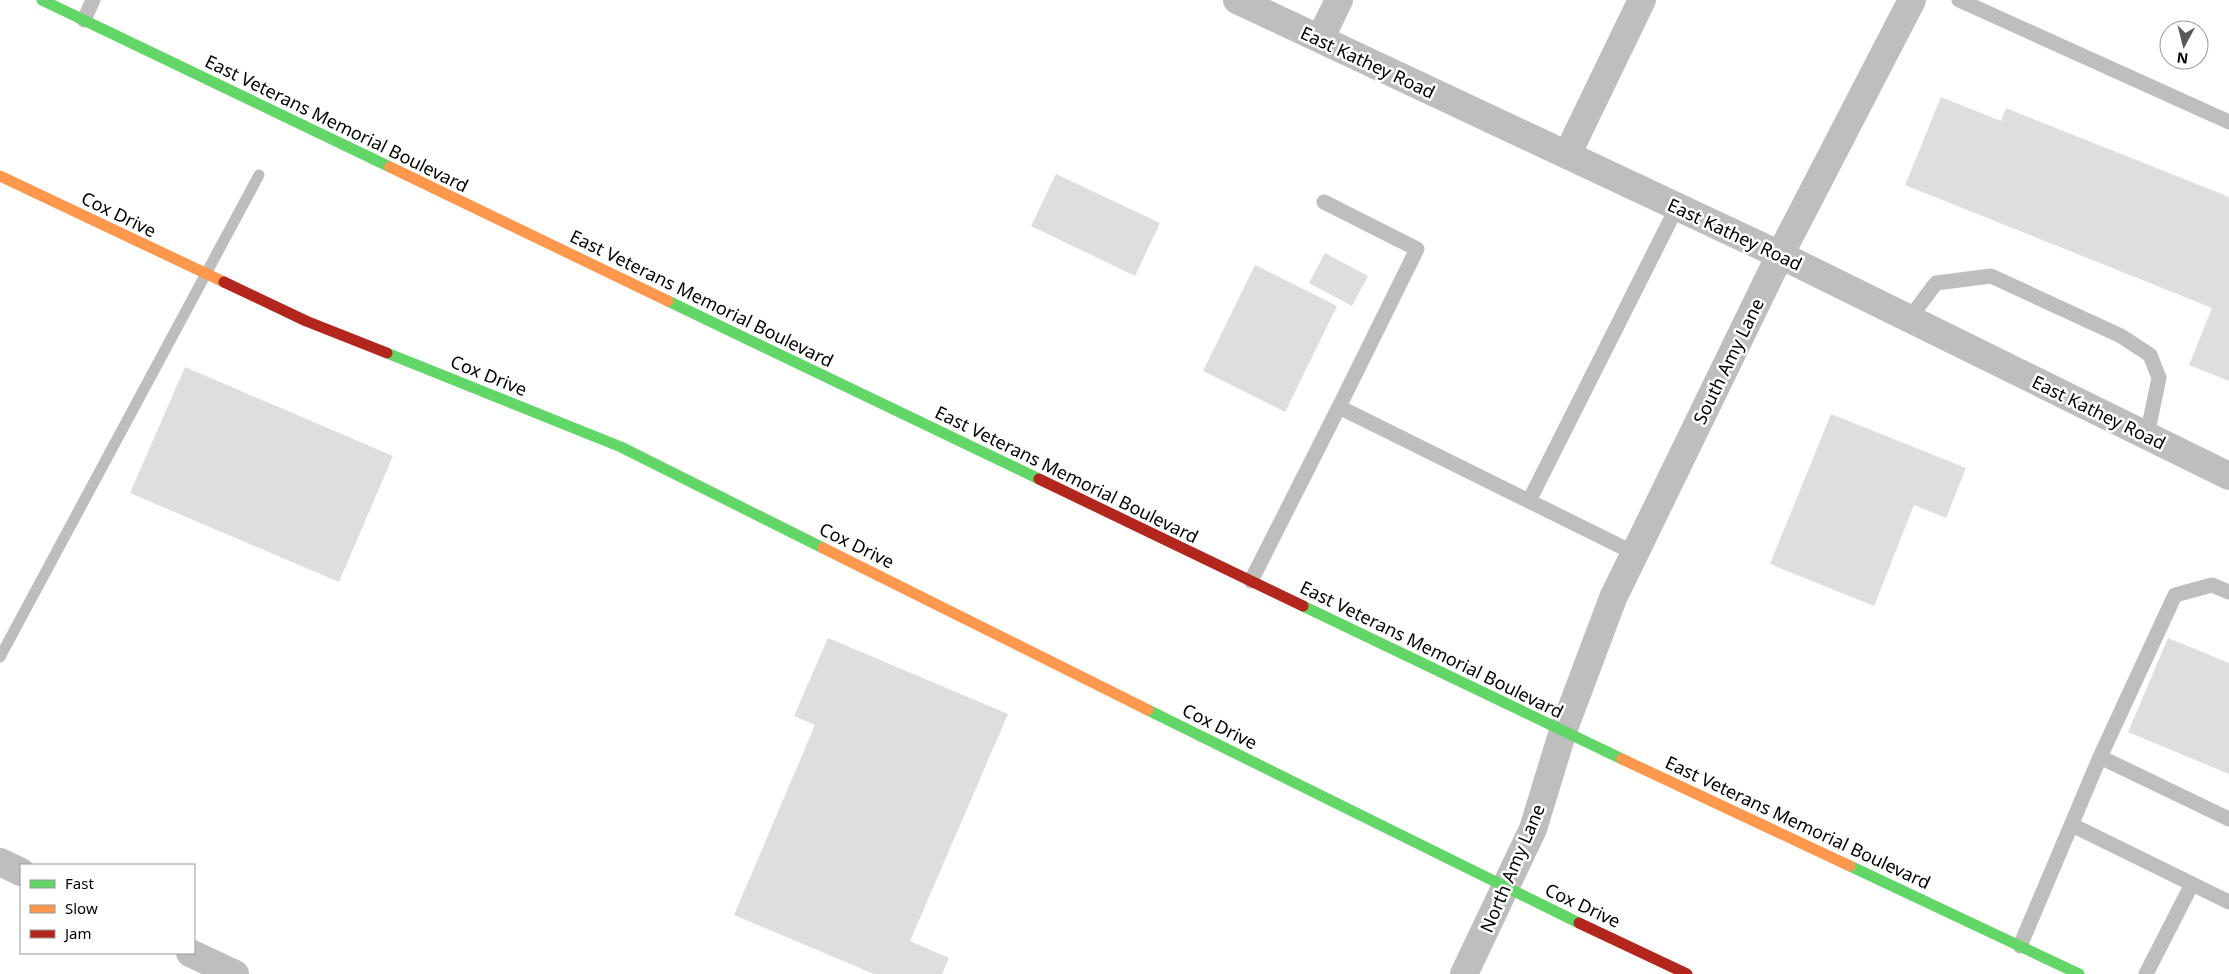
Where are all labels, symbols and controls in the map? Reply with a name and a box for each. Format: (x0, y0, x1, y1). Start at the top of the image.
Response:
street label: East Kathey Road (1297, 20, 1439, 104)
north arrow (2159, 20, 2209, 70)
text: N (2176, 48, 2189, 69)
street label: East Veterans Memorial Boulevard (201, 49, 473, 197)
street label: Cox Drive (78, 186, 160, 242)
street label: East Kathey Road (1664, 192, 1806, 276)
street label: East Veterans Memorial Boulevard (566, 224, 838, 372)
street label: South Amy Lane (1687, 294, 1769, 428)
street label: Cox Drive (447, 349, 531, 401)
street label: East Kathey Road (2028, 369, 2170, 455)
street label: East Veterans Memorial Boulevard (931, 400, 1203, 548)
street label: Cox Drive (816, 517, 898, 573)
street label: East Veterans Memorial Boulevard (1296, 575, 1568, 723)
street label: Cox Drive (1179, 698, 1261, 754)
street label: East Veterans Memorial Boulevard (1662, 750, 1934, 894)
street label: North Amy Lane (1474, 800, 1550, 936)
legend (20, 864, 195, 954)
text: Fast (65, 873, 94, 893)
street label: Cox Drive (1541, 877, 1625, 933)
text: Slow (65, 898, 98, 918)
text: Jam (63, 923, 92, 943)

